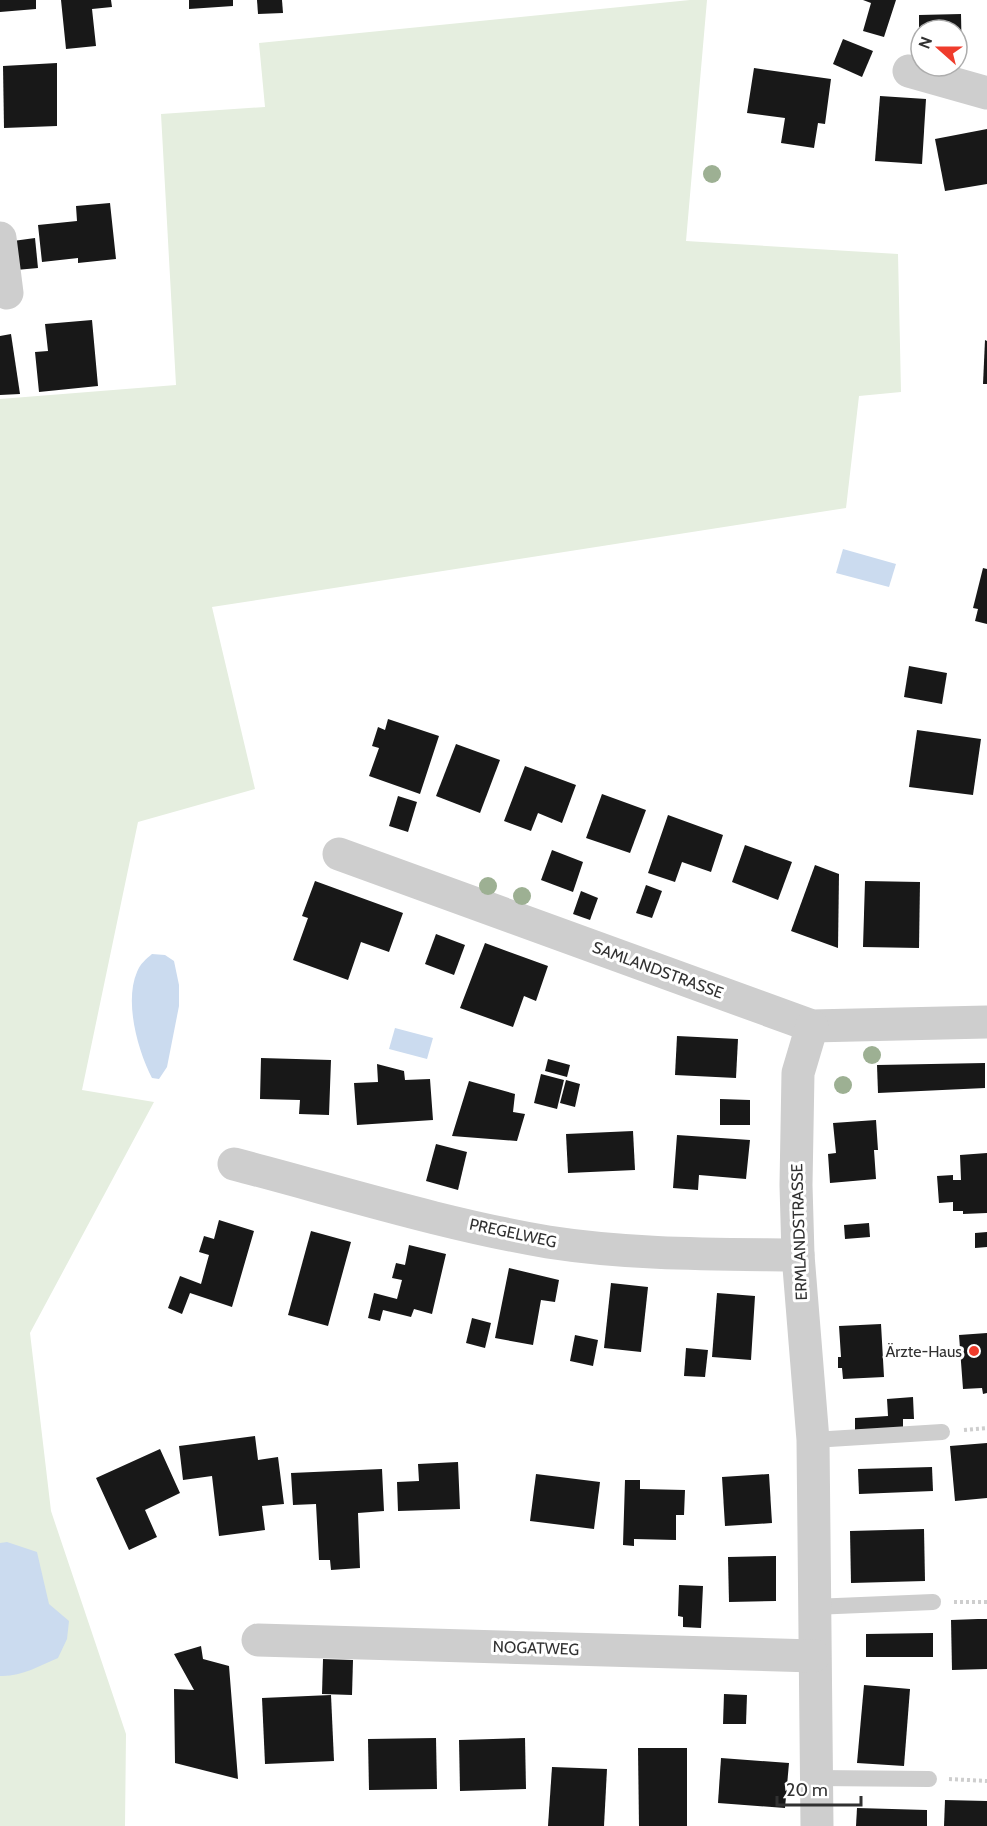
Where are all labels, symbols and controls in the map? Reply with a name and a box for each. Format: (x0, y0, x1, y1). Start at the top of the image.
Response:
north arrow (909, 18, 969, 78)
text: N (915, 34, 936, 51)
street label: SAMLANDSTRASSE (590, 938, 726, 1003)
street label: ERMLANDSTRASSE (787, 1163, 811, 1301)
street label: PREGELWEG (468, 1214, 558, 1252)
place label: Ärzte-Haus (885, 1342, 962, 1361)
marker: Ärzte-Haus (967, 1344, 981, 1358)
street label: NOGATWEG (492, 1637, 580, 1659)
scale bar (777, 1769, 861, 1807)
text: 20 m (786, 1779, 828, 1801)

